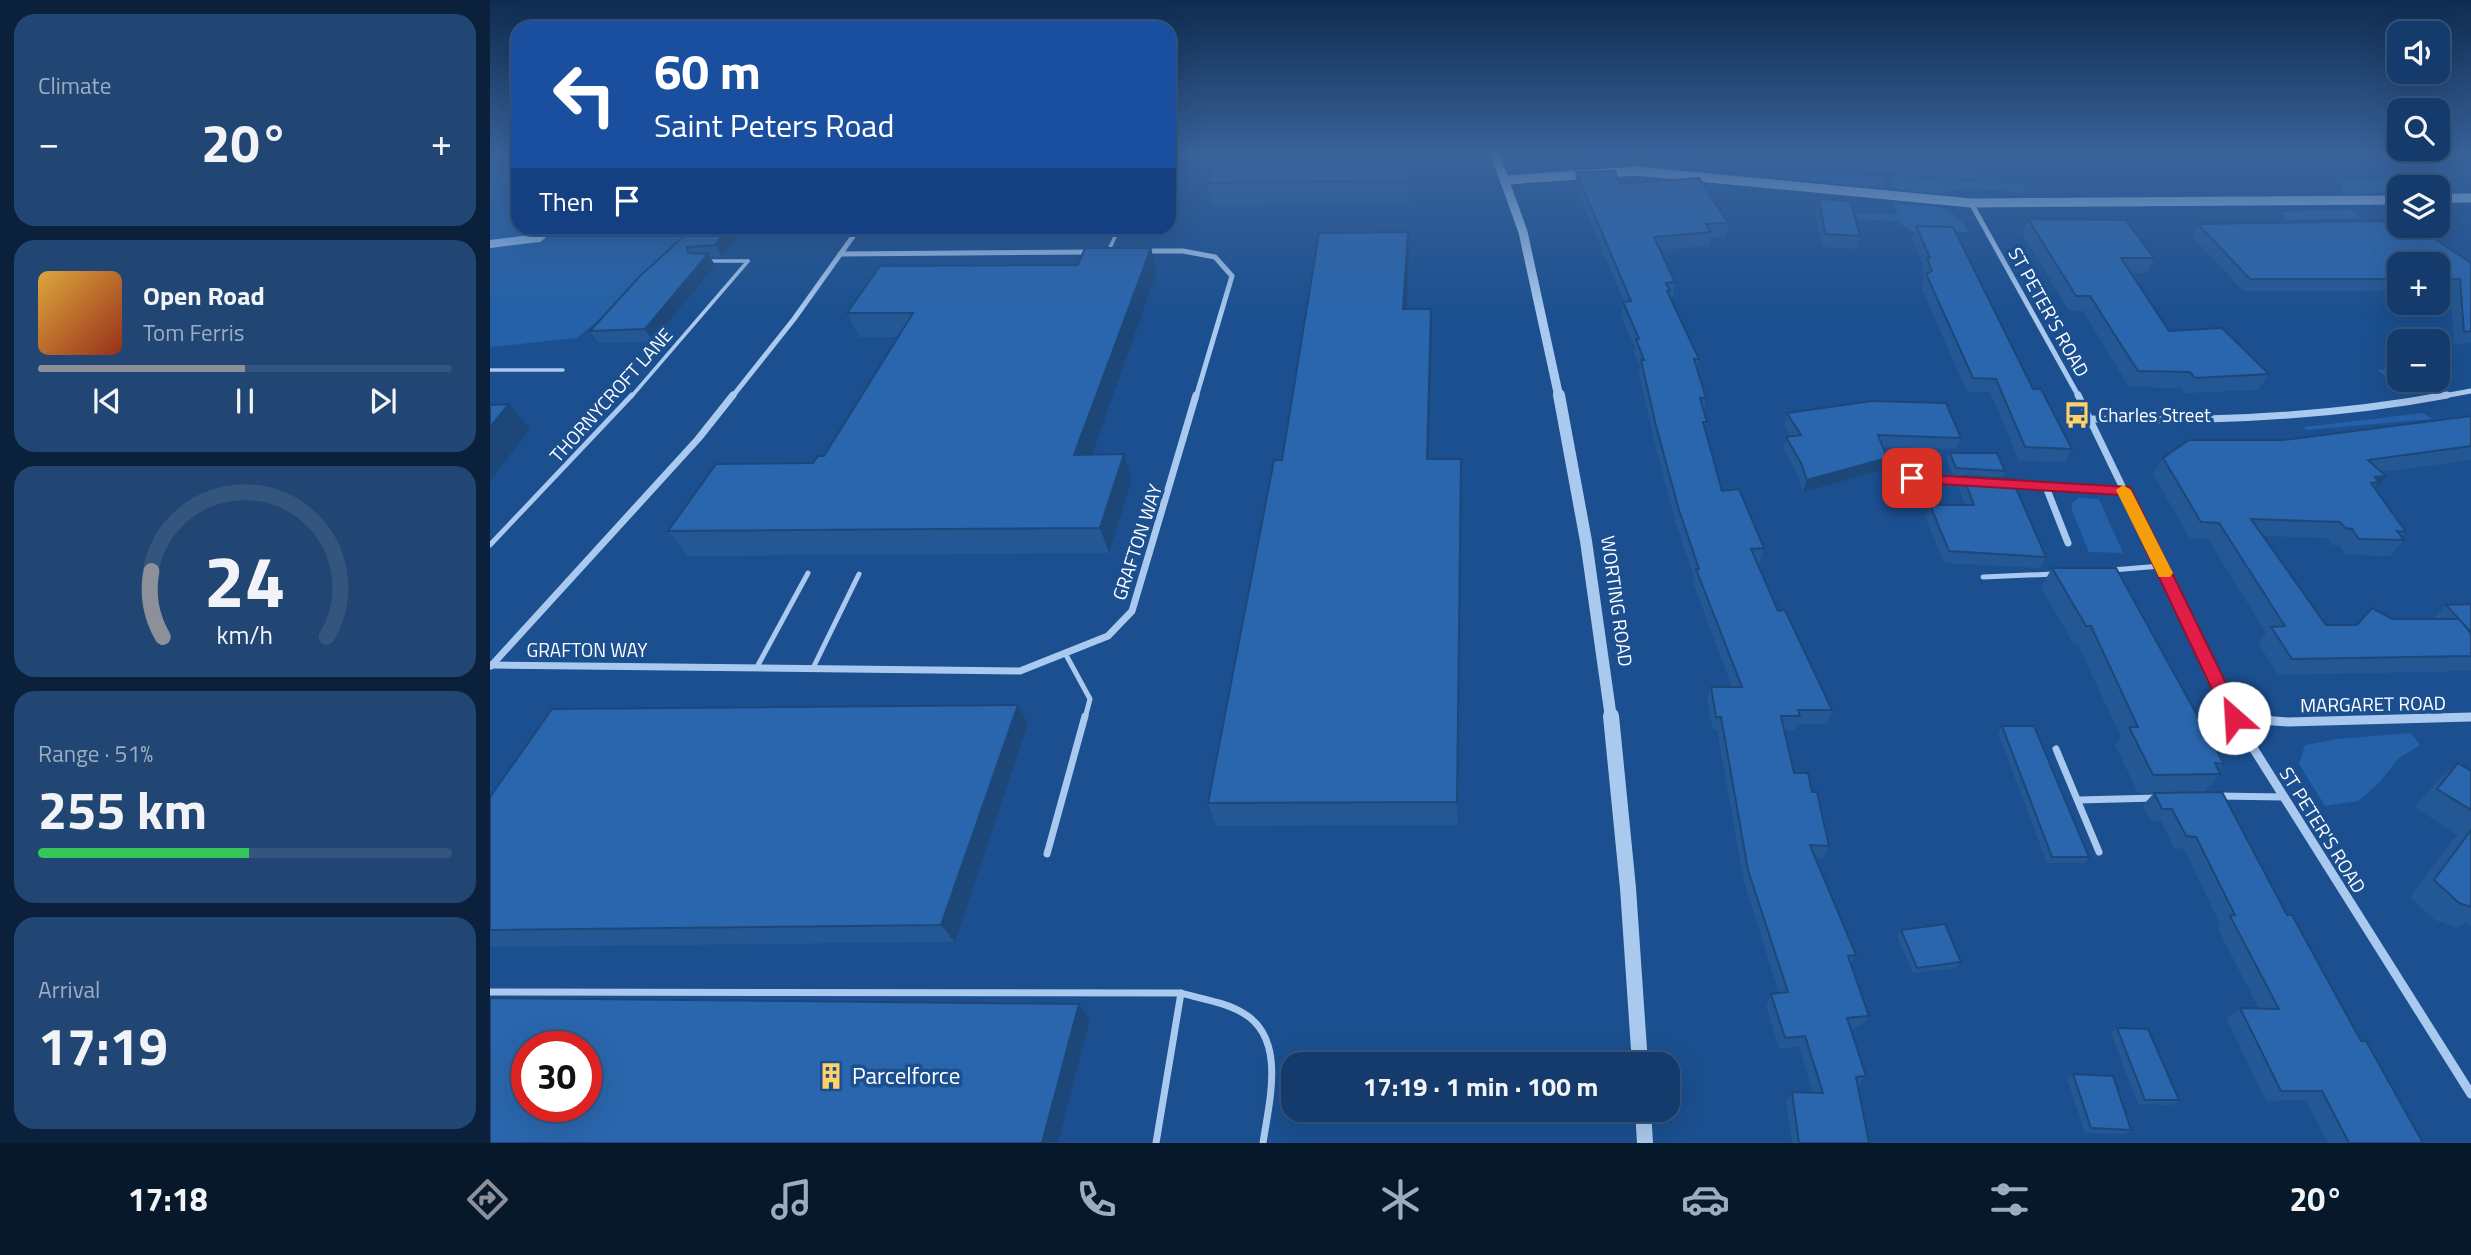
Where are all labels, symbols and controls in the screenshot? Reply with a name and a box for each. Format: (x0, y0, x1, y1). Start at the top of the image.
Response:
map controls (2387, 21, 2450, 392)
button: sound (2387, 21, 2450, 84)
text: 60 m (654, 33, 761, 108)
icon: left (539, 49, 630, 140)
text: Climate (38, 68, 111, 103)
button: search (2387, 98, 2450, 161)
text: Saint Peters Road (654, 101, 894, 149)
text: 20° (201, 103, 289, 182)
text: − (38, 113, 59, 171)
text: + (431, 113, 452, 171)
button: layers (2387, 175, 2450, 238)
text: Then (539, 182, 594, 221)
icon: arrive (608, 182, 646, 220)
street label: ST PETER'S ROAD (2002, 242, 2097, 382)
button: + (2387, 252, 2450, 315)
text: Open Road (143, 276, 265, 315)
text: Tom Ferris (143, 315, 244, 350)
street label: THORNYCROFT LANE (542, 321, 679, 468)
button: − (2387, 329, 2450, 392)
icon: previous (88, 382, 126, 420)
icon: pause (226, 382, 264, 420)
icon: next (364, 382, 402, 420)
bus stop icon: Charles Street (2062, 400, 2092, 430)
place label: Charles Street (2098, 400, 2211, 429)
pin (1882, 448, 1942, 508)
icon: arrive (1893, 459, 1931, 497)
street label: GRAFTON WAY (1104, 479, 1169, 604)
text: 24 (204, 526, 286, 636)
street label: WORTING ROAD (1594, 534, 1641, 668)
text: km/h (217, 616, 273, 654)
street label: GRAFTON WAY (527, 635, 648, 664)
position arrow (2197, 681, 2271, 755)
street label: MARGARET ROAD (2300, 688, 2446, 719)
text: Range · 51% (38, 736, 153, 771)
street label: ST PETER'S ROAD (2273, 761, 2374, 899)
text: 255 km (38, 770, 207, 849)
text: Arrival (38, 972, 100, 1007)
text: 17:19 (38, 1006, 168, 1085)
speed limit sign: 30 (511, 1031, 602, 1122)
place label: Parcelforce (852, 1058, 960, 1093)
building icon: Parcelforce (816, 1061, 846, 1091)
text: 17:19 · 1 min · 100 m (1363, 1067, 1598, 1106)
text: 17:18 (128, 1175, 208, 1223)
icon: directions (463, 1175, 512, 1224)
icon: music (767, 1175, 816, 1224)
icon: phone (1072, 1175, 1121, 1224)
icon: climate (1376, 1175, 1425, 1224)
icon: car (1681, 1175, 1730, 1224)
icon: filters (1985, 1175, 2034, 1224)
text: 20° (2289, 1175, 2343, 1223)

